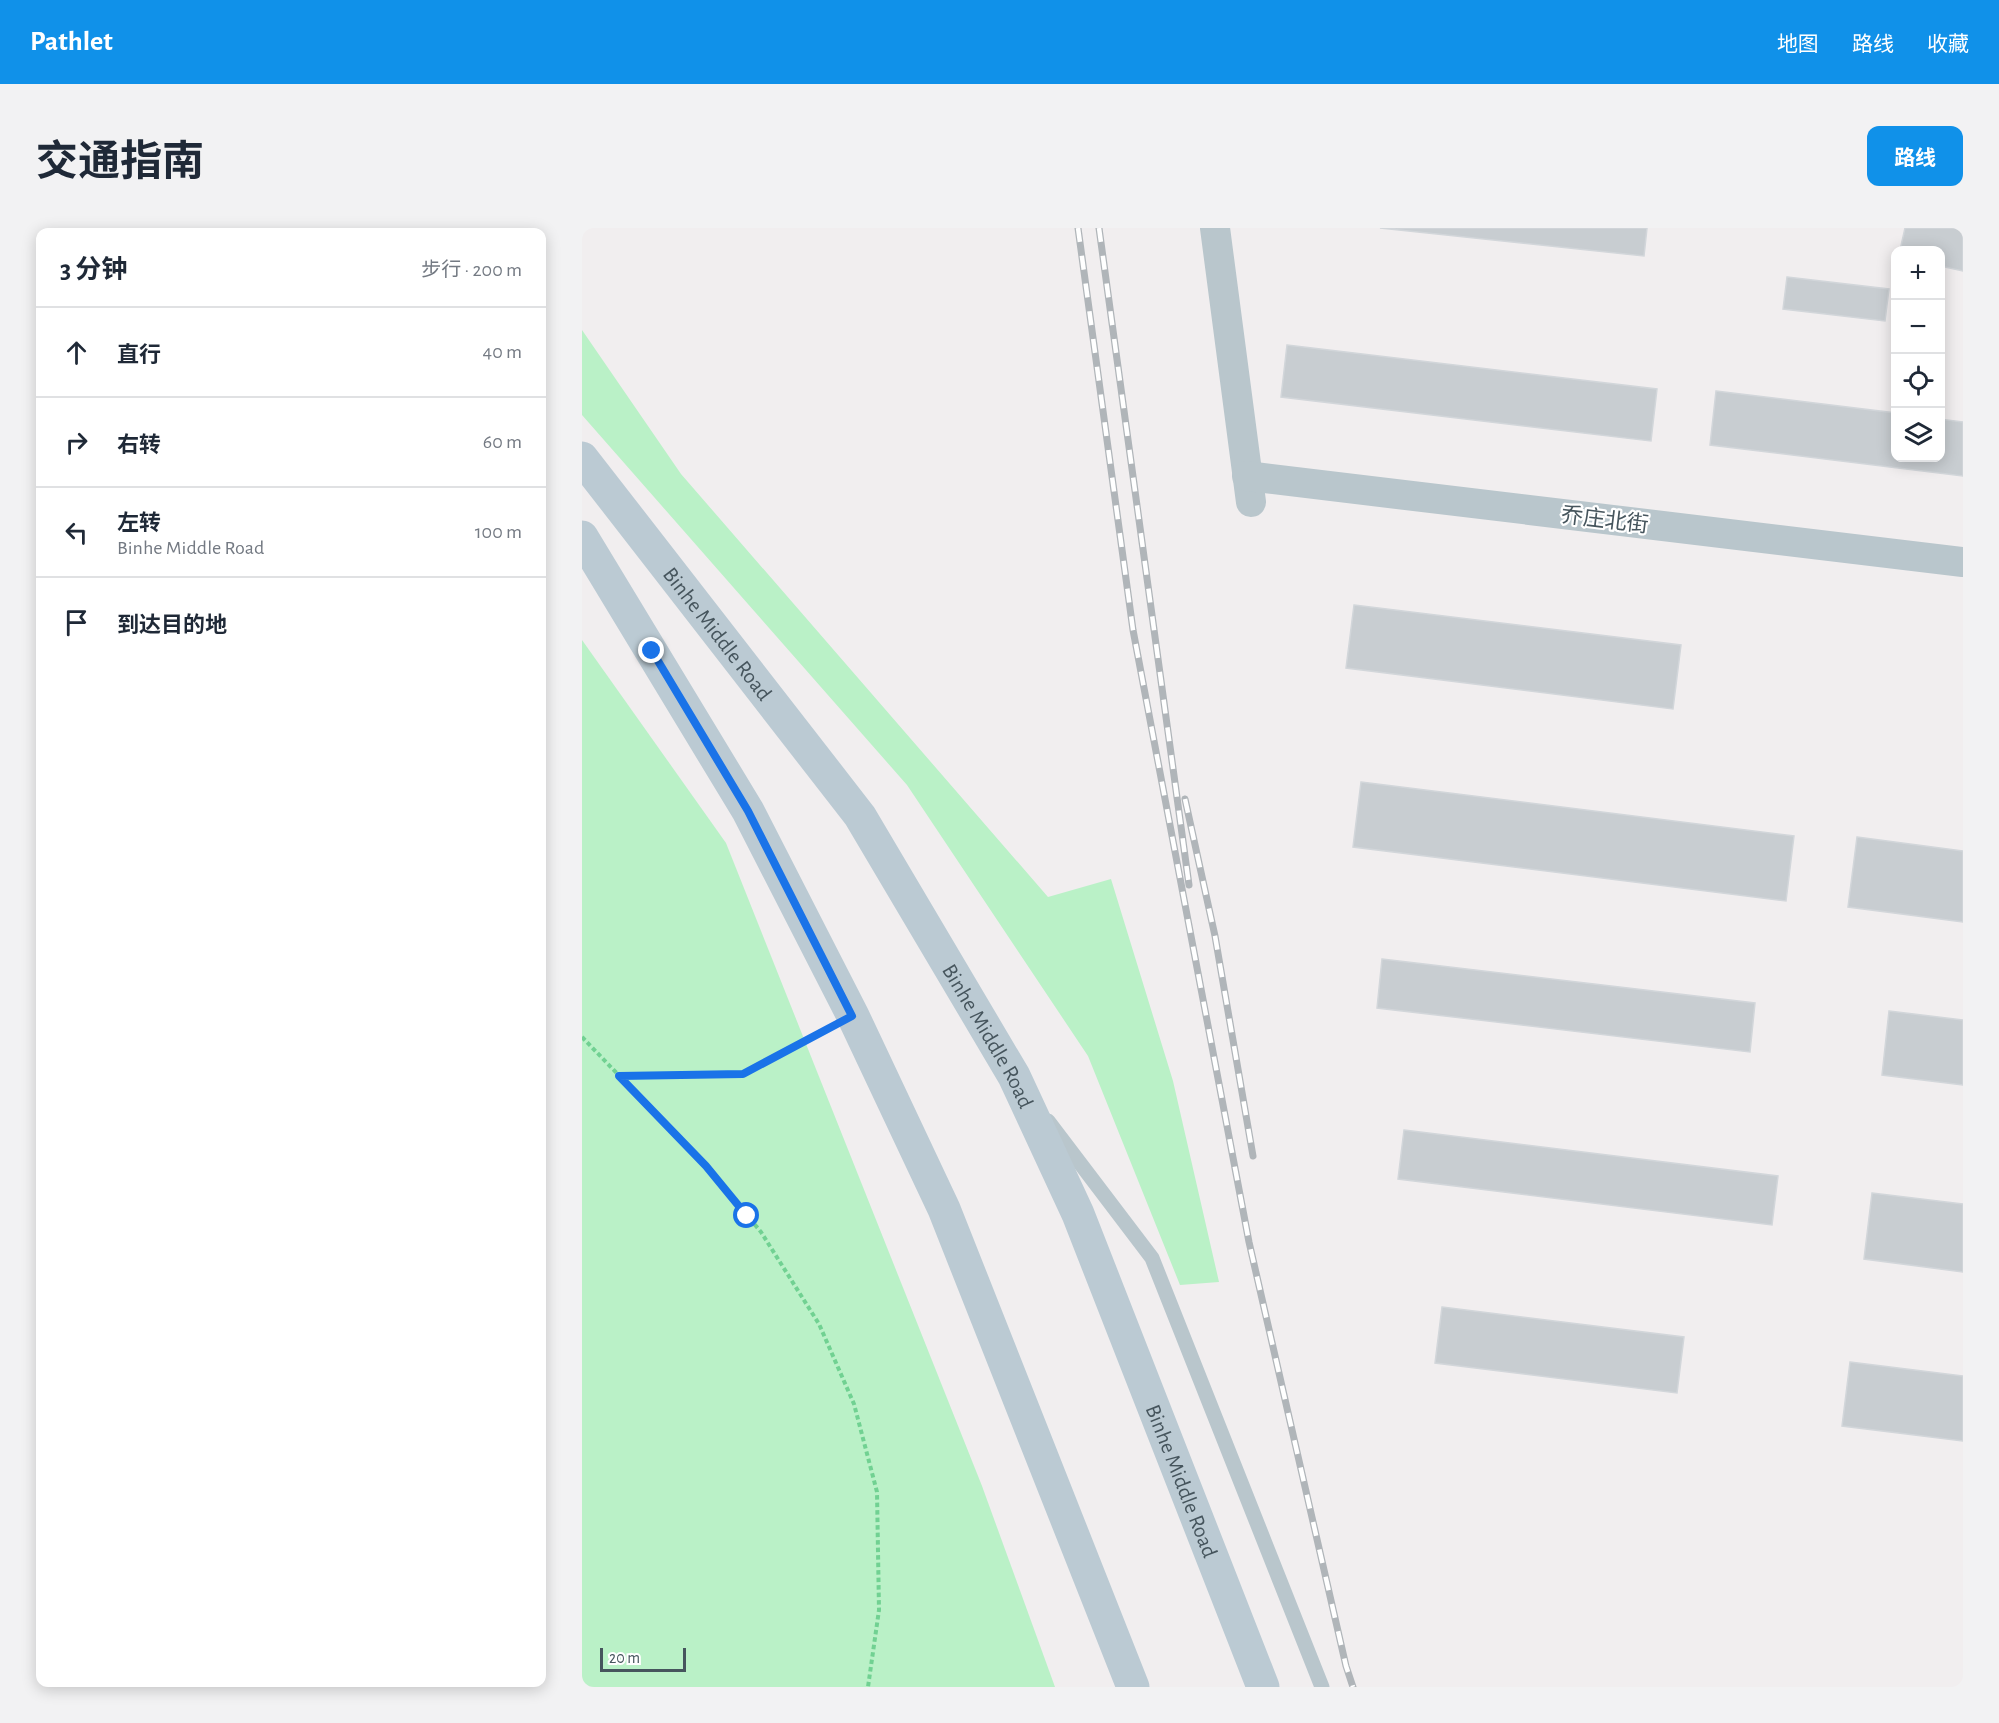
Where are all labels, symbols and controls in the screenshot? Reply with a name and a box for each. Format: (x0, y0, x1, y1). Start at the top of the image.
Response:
text: Pathlet (30, 28, 113, 56)
text: 地图 (1777, 34, 1819, 55)
text: 路线 (1852, 34, 1894, 55)
text: 收藏 (1927, 34, 1969, 55)
button: 路线 (1867, 126, 1963, 186)
text: 交通指南 (36, 141, 204, 183)
map controls (1891, 246, 1945, 462)
button: + (1891, 246, 1945, 300)
text: 3 分钟 (60, 257, 127, 283)
text: 步行 · 200 m (421, 260, 522, 280)
button: − (1891, 300, 1945, 354)
icon: ahead (60, 336, 93, 369)
text: 40 m (483, 342, 522, 362)
text: 直行 (117, 344, 161, 366)
button: locate (1891, 354, 1945, 408)
button: layers (1891, 408, 1945, 462)
icon: right (60, 426, 93, 459)
text: 60 m (483, 432, 522, 452)
text: 右转 (117, 434, 161, 456)
street label: 乔庄北街 (1560, 503, 1650, 536)
text: 左转 (117, 512, 161, 534)
icon: left (60, 516, 93, 549)
text: 100 m (475, 522, 522, 542)
text: Binhe Middle Road (117, 538, 264, 558)
street label: Binhe Middle Road (659, 563, 776, 705)
icon: arrive (60, 606, 93, 639)
text: 到达目的地 (117, 614, 227, 636)
route end (638, 637, 664, 663)
street label: Binhe Middle Road (938, 960, 1037, 1112)
route start (733, 1202, 759, 1228)
street label: Binhe Middle Road (1142, 1402, 1221, 1561)
scale bar (600, 1645, 686, 1672)
text: 20 m (609, 1650, 640, 1666)

